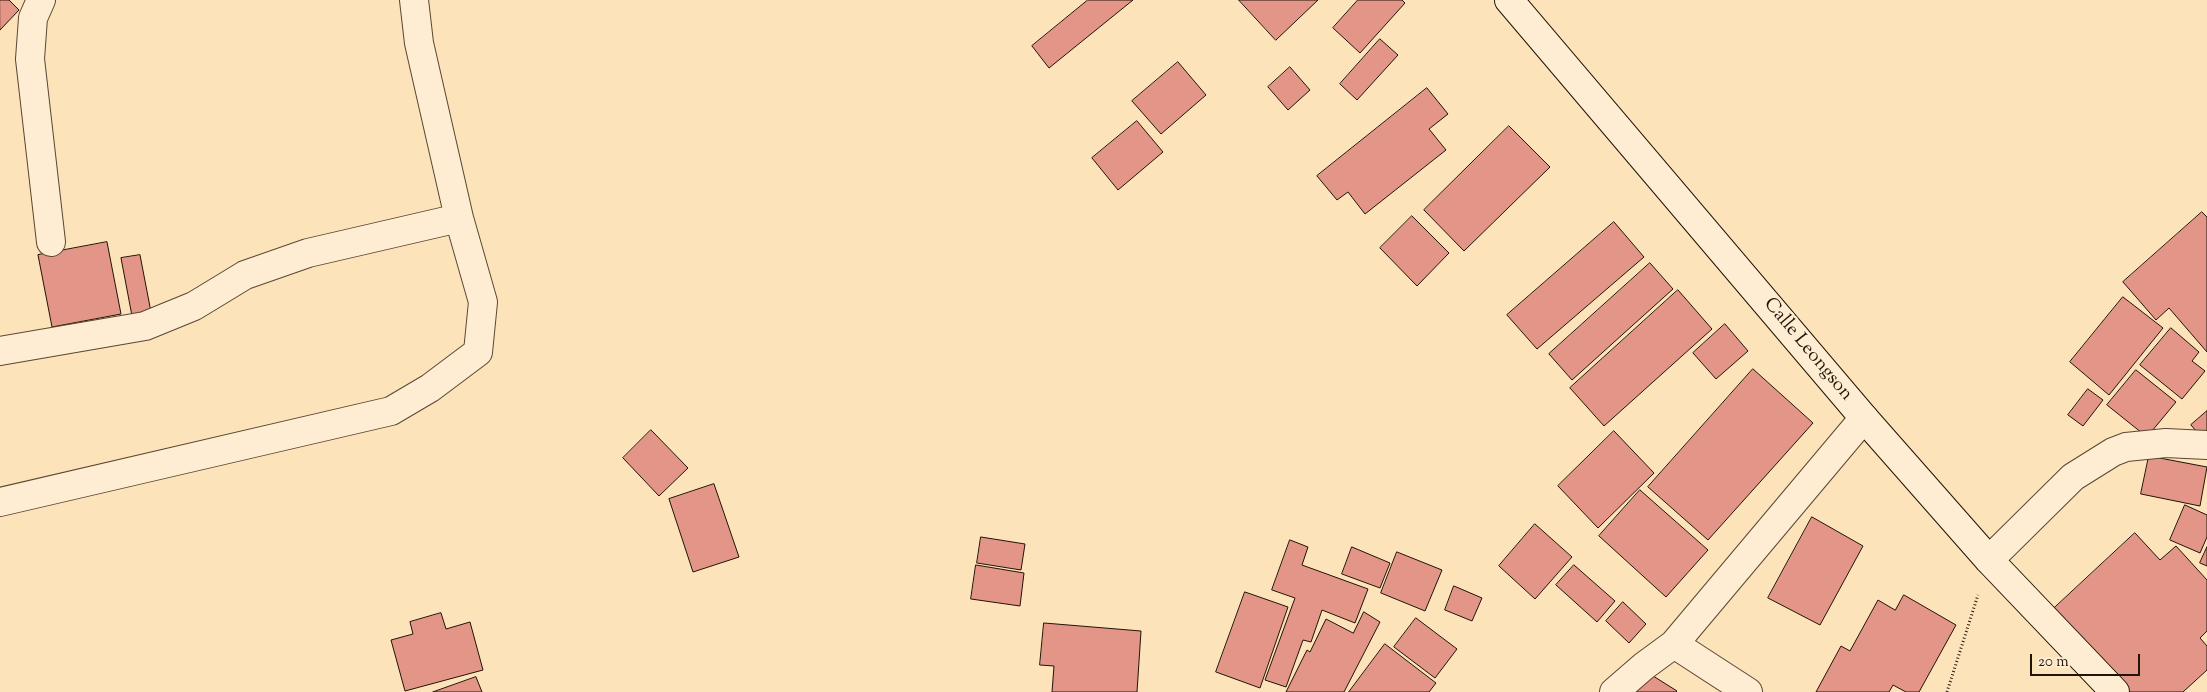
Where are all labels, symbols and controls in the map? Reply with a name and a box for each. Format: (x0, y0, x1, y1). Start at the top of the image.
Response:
street label: Calle Leongson (1757, 294, 1857, 406)
scale bar (2032, 644, 2142, 676)
text: 20 m (2038, 652, 2069, 673)

